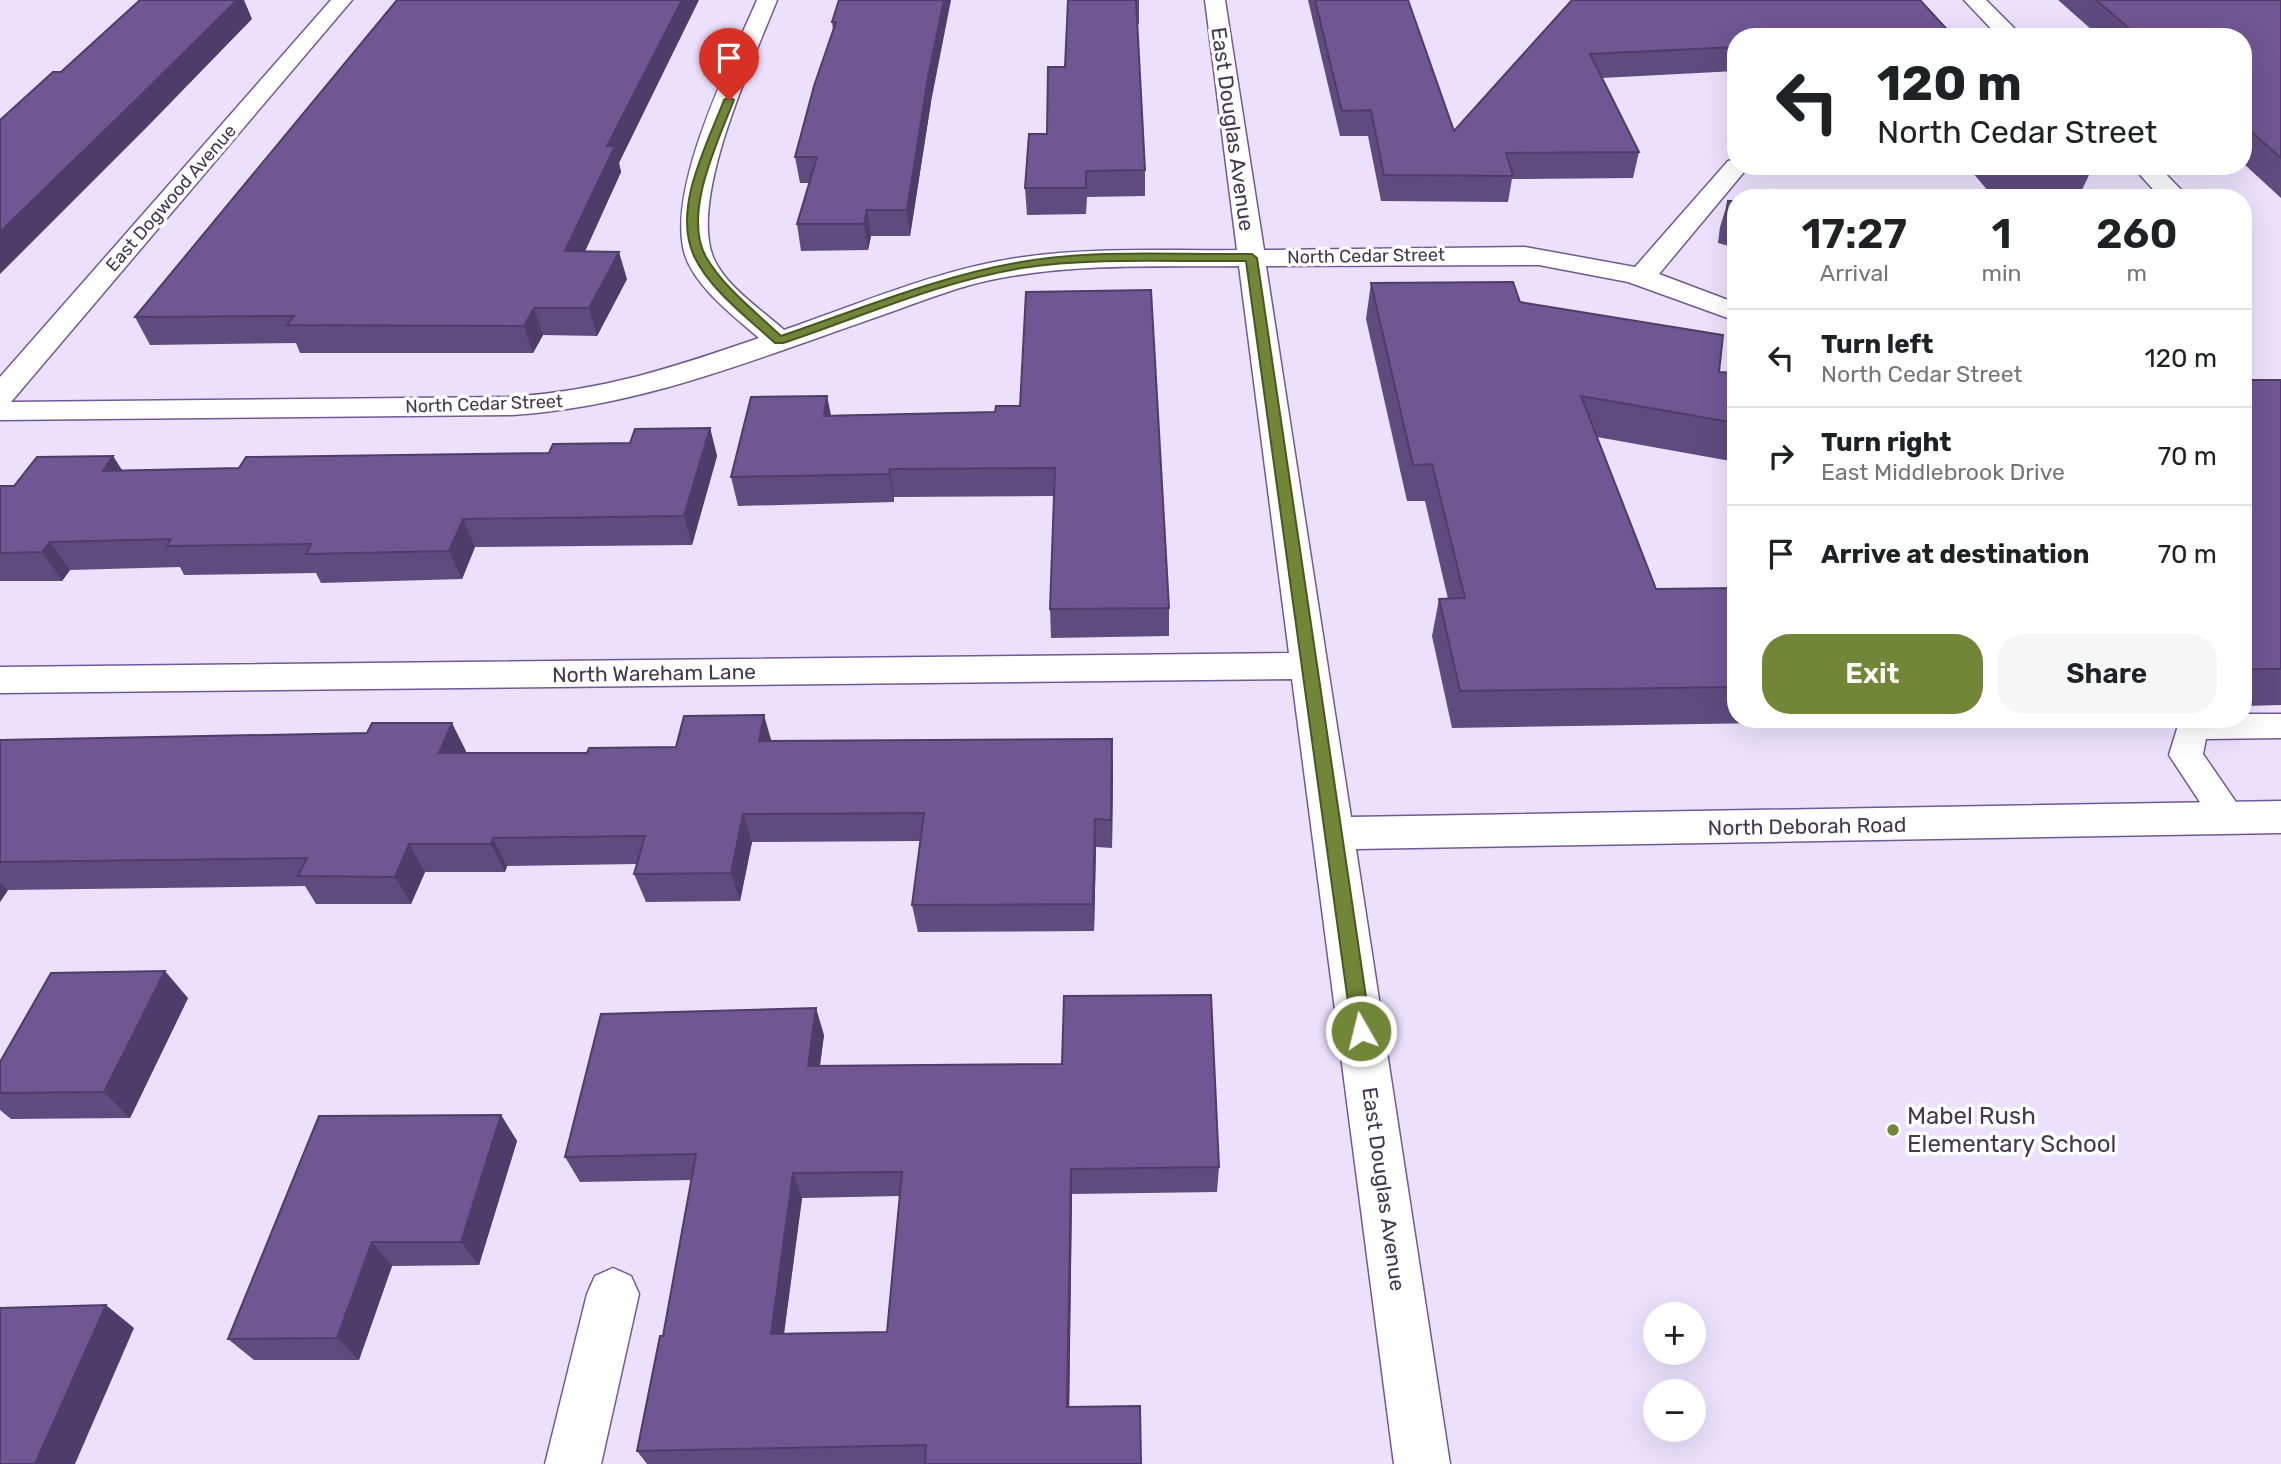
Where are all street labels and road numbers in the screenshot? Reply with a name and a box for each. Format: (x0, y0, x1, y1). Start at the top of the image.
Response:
street label: East Douglas Avenue (1206, 25, 1260, 233)
street label: East Dogwood Avenue (101, 120, 241, 276)
street label: North Cedar Street (1287, 244, 1445, 268)
street label: North Cedar Street (405, 390, 563, 418)
street label: North Wareham Lane (552, 659, 756, 687)
street label: North Deborah Road (1707, 812, 1907, 840)
street label: East Douglas Avenue (1357, 1085, 1411, 1293)

